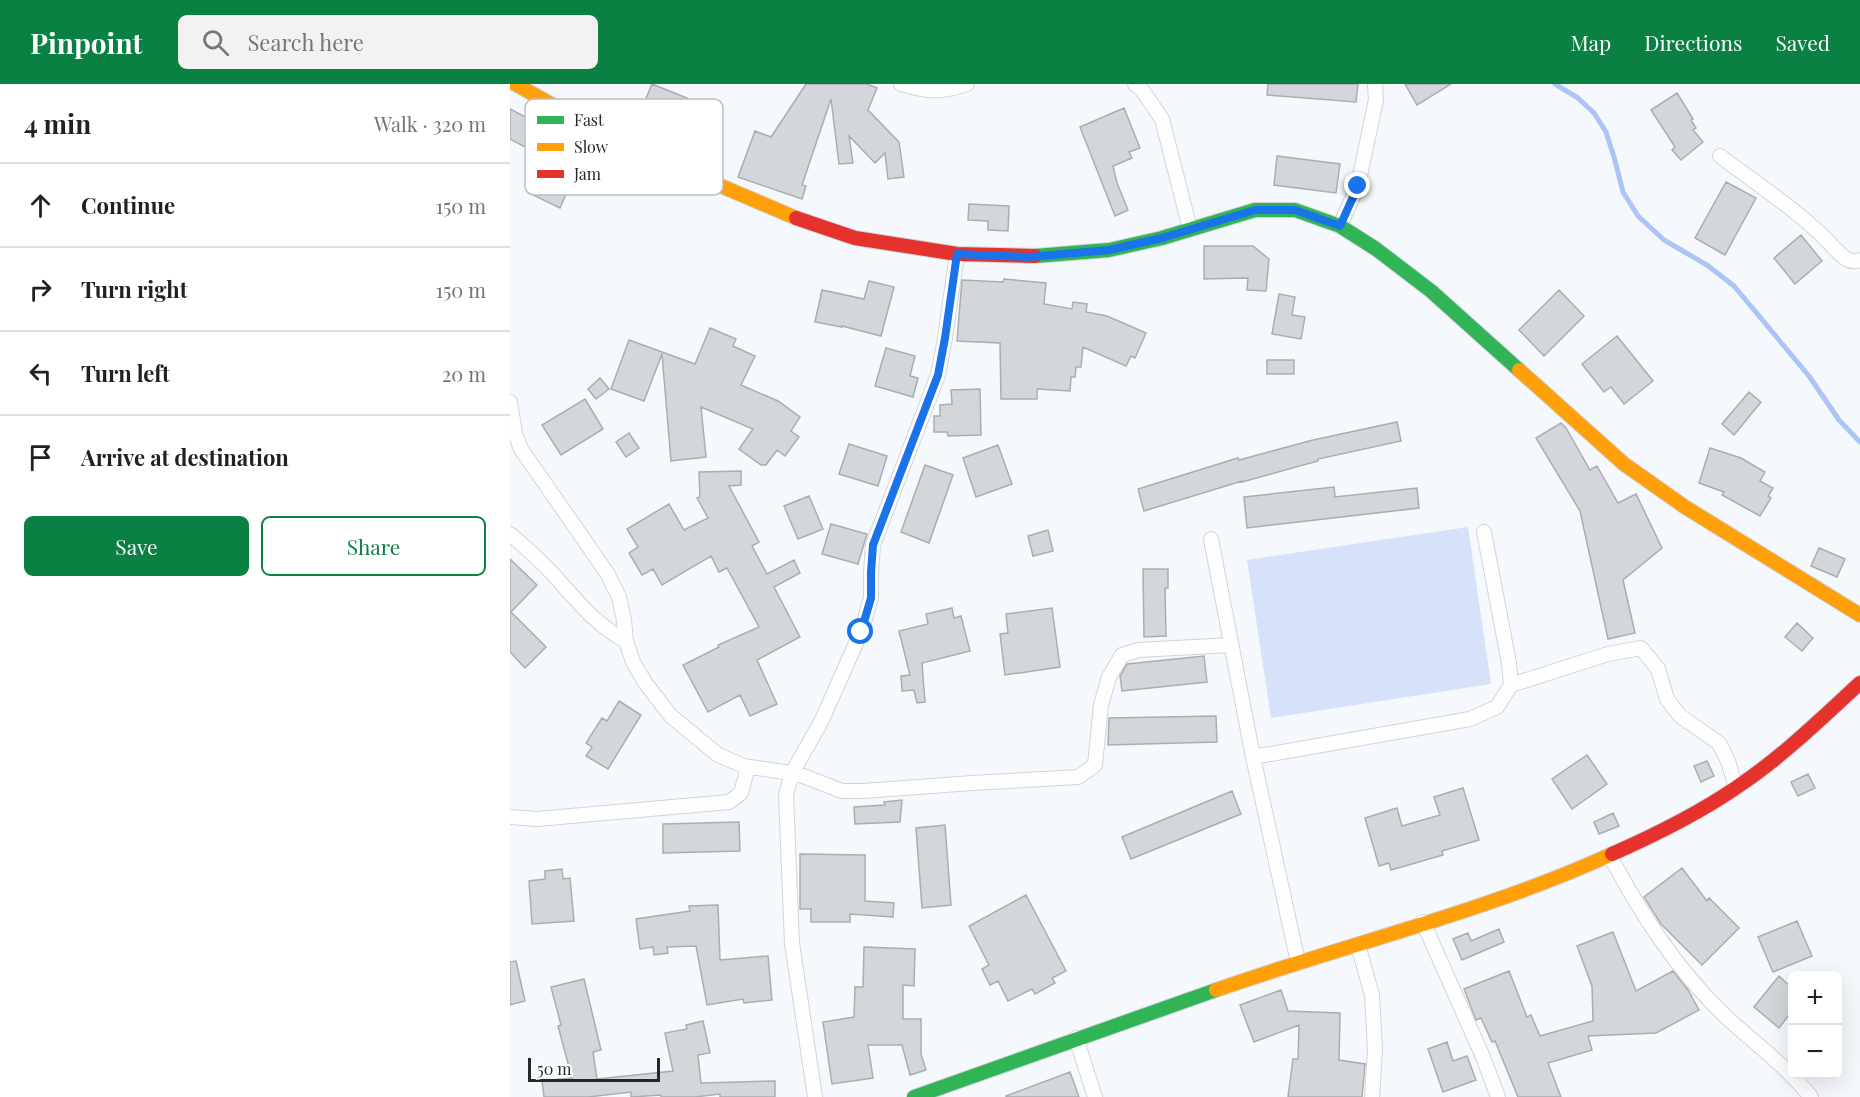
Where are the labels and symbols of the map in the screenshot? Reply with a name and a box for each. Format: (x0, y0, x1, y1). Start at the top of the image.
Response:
legend (525, 99, 723, 195)
text: Fast (574, 109, 604, 130)
text: Slow (574, 136, 609, 157)
text: Jam (573, 163, 601, 184)
route end (1344, 172, 1370, 198)
route start (847, 618, 873, 644)
scale bar (528, 1055, 660, 1082)

